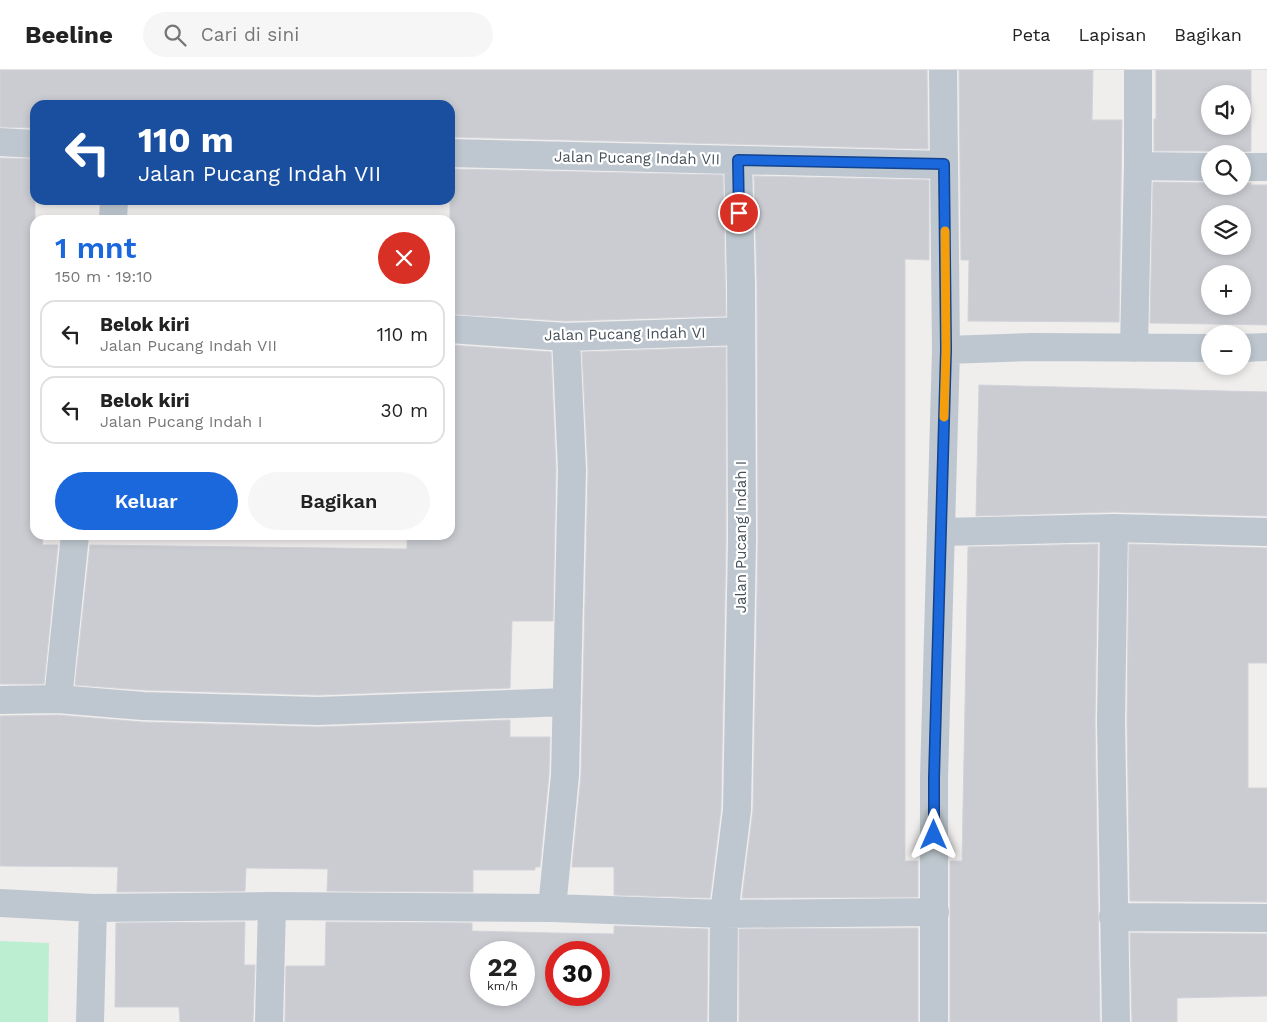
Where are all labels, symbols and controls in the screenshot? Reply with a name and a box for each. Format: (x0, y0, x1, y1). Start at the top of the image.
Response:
search box (143, 12, 493, 57)
text: Beeline (25, 21, 113, 49)
icon: search (161, 21, 189, 49)
text: Cari di sini (201, 23, 299, 46)
text: Peta (1012, 24, 1050, 45)
text: Lapisan (1078, 24, 1146, 45)
text: Bagikan (1174, 24, 1242, 45)
map controls (1201, 85, 1251, 375)
button: sound (1201, 85, 1251, 135)
text: 110 m (138, 119, 234, 161)
icon: left (55, 120, 120, 185)
button: search (1201, 145, 1251, 195)
street label: Jalan Pucang Indah VII (554, 148, 720, 168)
text: Jalan Pucang Indah VII (138, 161, 381, 186)
pin (718, 192, 760, 234)
icon: arrive (725, 199, 753, 227)
button: layers (1201, 205, 1251, 255)
text: 1 mnt (55, 230, 136, 265)
button: close (378, 232, 430, 284)
button: + (1201, 265, 1251, 315)
text: 150 m · 19:10 (55, 267, 152, 286)
text: Belok kiri (100, 313, 190, 336)
icon: left (57, 320, 85, 348)
text: 110 m (377, 323, 428, 346)
street label: Jalan Pucang Indah VI (544, 324, 706, 344)
button: − (1201, 325, 1251, 375)
text: Jalan Pucang Indah VII (100, 336, 277, 355)
text: Belok kiri (100, 389, 190, 412)
icon: left (57, 396, 85, 424)
text: 30 m (381, 399, 428, 422)
text: Jalan Pucang Indah I (100, 412, 262, 431)
street label: Jalan Pucang Indah I (732, 461, 750, 613)
button: Keluar (55, 472, 238, 530)
button: Bagikan (248, 472, 430, 530)
position arrow (907, 808, 959, 860)
speed limit sign: 30 (545, 941, 610, 1006)
text: 22 (488, 953, 517, 982)
text: km/h (487, 979, 518, 993)

